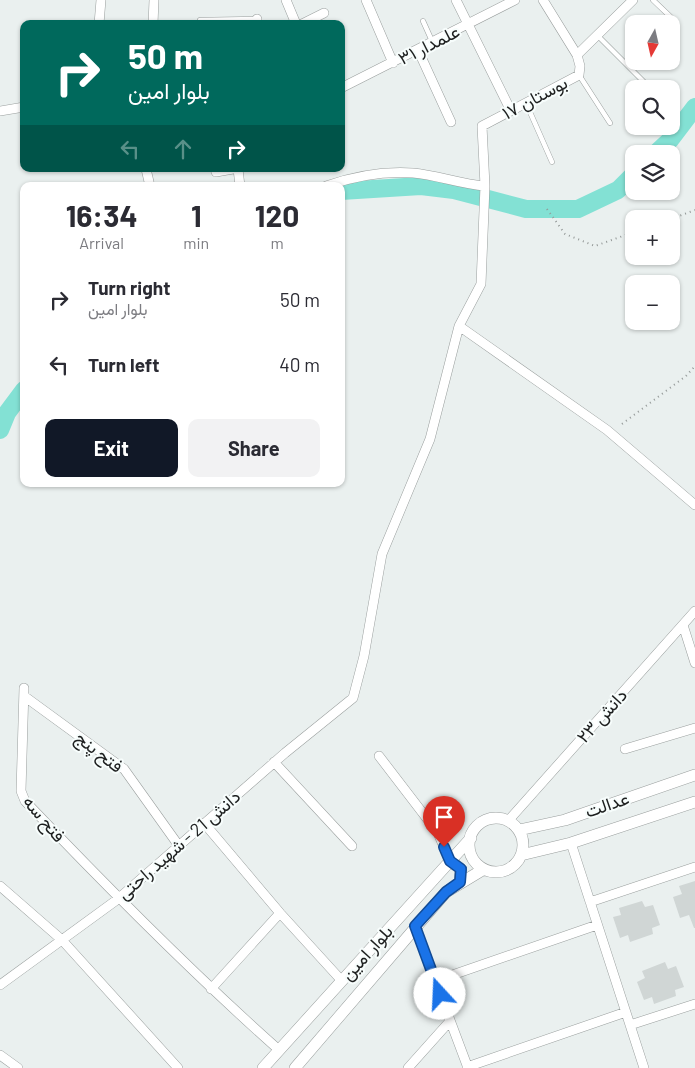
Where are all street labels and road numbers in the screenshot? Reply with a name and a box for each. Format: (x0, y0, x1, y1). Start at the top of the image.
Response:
street label: علمدار ۳۱ (394, 19, 463, 70)
street label: بوستان ۱۷ (498, 71, 571, 124)
street label: دانش ۲۳ (571, 684, 632, 748)
street label: فتح پنج (70, 726, 128, 778)
street label: دانش 21 - شهید راحتی (112, 785, 245, 904)
street label: عدالت (582, 786, 632, 822)
street label: فتح سه (17, 791, 71, 847)
street label: بلوار امین (336, 920, 398, 985)

